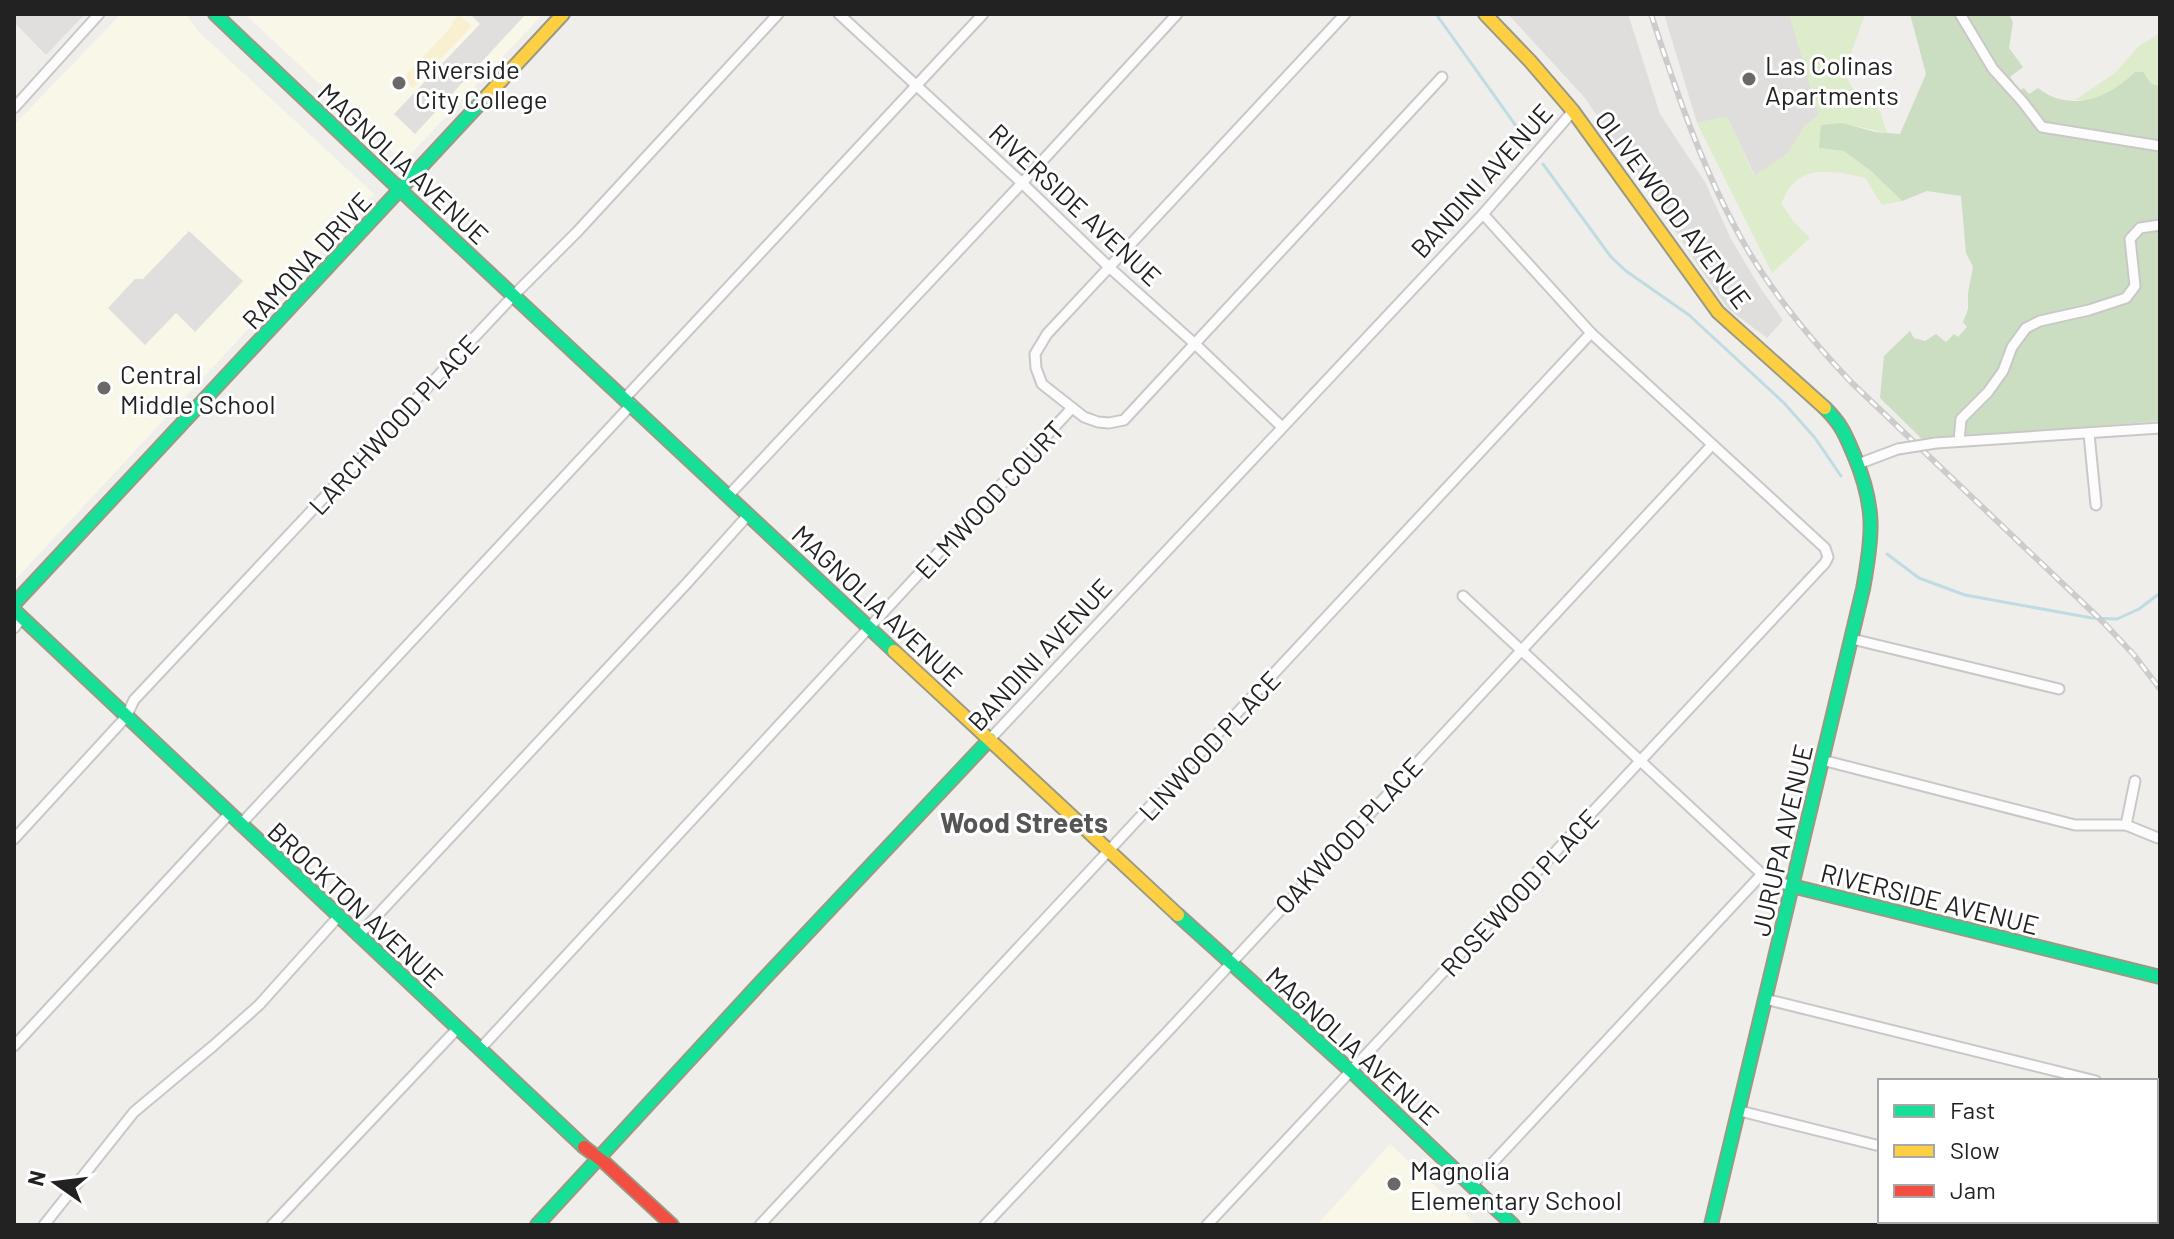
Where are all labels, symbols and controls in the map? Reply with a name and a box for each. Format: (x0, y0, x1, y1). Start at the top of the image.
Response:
place label: Las Colinas Apartments (1765, 49, 1899, 110)
place label: Riverside City College (415, 53, 548, 114)
marker: Las Colinas Apartments (1740, 70, 1758, 88)
marker: Riverside City College (390, 74, 408, 92)
street label: MAGNOLIA AVENUE (312, 76, 496, 250)
street label: BANDINI AVENUE (1404, 97, 1558, 263)
street label: OLIVEWOOD AVENUE (1589, 104, 1759, 314)
street label: RIVERSIDE AVENUE (984, 116, 1168, 292)
street label: RAMONA DRIVE (235, 185, 377, 335)
street label: LARCHWOOD PLACE (302, 328, 484, 520)
place label: Central Middle School (120, 358, 276, 419)
marker: Central Middle School (95, 379, 113, 397)
street label: ELMWOOD COURT (908, 414, 1070, 584)
street label: MAGNOLIA AVENUE (786, 518, 970, 692)
street label: BANDINI AVENUE (961, 572, 1117, 736)
street label: LINWOOD PLACE (1132, 664, 1286, 826)
street label: JURUPA AVENUE (1744, 741, 1818, 939)
street label: OAKWOOD PLACE (1268, 751, 1428, 919)
street label: ROSEWOOD PLACE (1434, 802, 1604, 982)
district label: Wood Streets (940, 805, 1108, 839)
street label: BROCKTON AVENUE (262, 815, 450, 993)
street label: RIVERSIDE AVENUE (1818, 856, 2042, 940)
street label: MAGNOLIA AVENUE (1260, 959, 1446, 1131)
legend (1878, 1079, 2158, 1223)
text: Fast (1950, 1095, 1995, 1124)
text: Slow (1950, 1135, 1999, 1164)
north arrow (16, 1143, 96, 1223)
place label: Magnolia Elementary School (1410, 1154, 1622, 1215)
text: N (21, 1168, 50, 1188)
marker: Magnolia Elementary School (1385, 1175, 1403, 1193)
text: Jam (1950, 1175, 1996, 1204)

